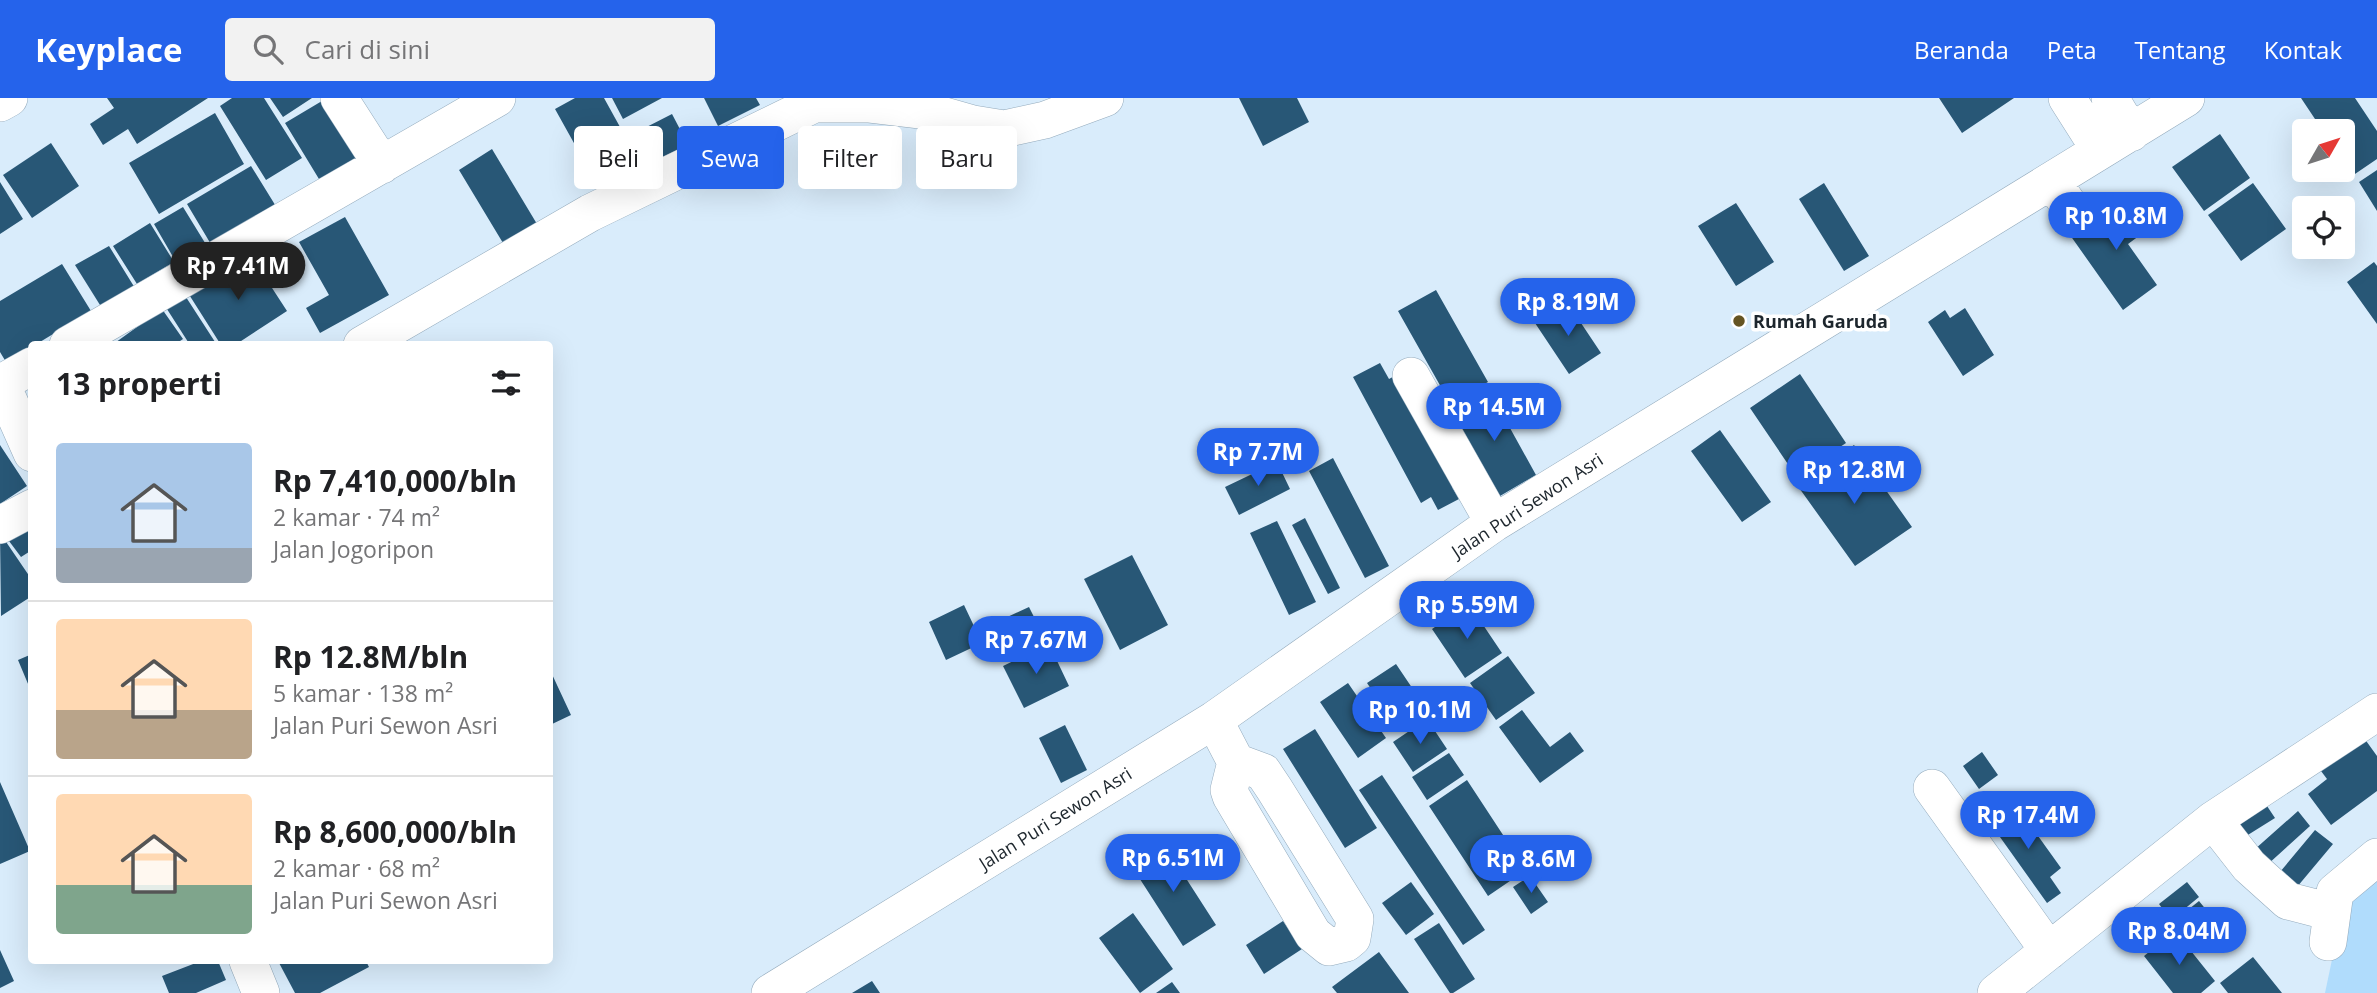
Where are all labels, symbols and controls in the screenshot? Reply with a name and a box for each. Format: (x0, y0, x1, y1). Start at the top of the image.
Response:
search box (225, 18, 715, 81)
text: Keyplace (35, 27, 183, 72)
icon: search (249, 30, 287, 68)
text: Cari di sini (305, 31, 430, 67)
text: Beranda (1914, 33, 2009, 66)
text: Peta (2047, 33, 2097, 66)
text: Tentang (2135, 33, 2226, 66)
text: Kontak (2264, 33, 2342, 66)
north arrow (2292, 119, 2356, 182)
map controls (2292, 119, 2355, 259)
chip: Beli (574, 126, 663, 189)
chip: Sewa (677, 126, 784, 189)
chip: Filter (798, 126, 902, 189)
chip: Baru (916, 126, 1017, 189)
pin: Rp 10.8M (2044, 192, 2188, 252)
button: locate (2292, 196, 2355, 259)
text: Rp 10.8M (2064, 199, 2168, 231)
pin: Rp 7.41M (166, 242, 310, 302)
text: Rp 7.41M (186, 249, 290, 281)
pin: Rp 8.19M (1496, 278, 1640, 338)
text: Rp 8.19M (1516, 285, 1620, 317)
place label: Rumah Garuda (1753, 309, 1888, 333)
marker: Rumah Garuda (1731, 313, 1747, 329)
text: 13 properti (56, 363, 222, 404)
icon: filters (487, 364, 525, 402)
pin: Rp 14.5M (1422, 384, 1566, 443)
text: Rp 14.5M (1442, 390, 1546, 422)
pin: Rp 7.7M (1193, 428, 1323, 488)
text: Rp 7.7M (1213, 435, 1303, 467)
pin: Rp 12.8M (1782, 446, 1926, 506)
street label: Jalan Puri Sewon Asri (1445, 447, 1607, 564)
text: Rp 12.8M (1802, 453, 1906, 485)
text: Rp 7,410,000/bln (273, 460, 517, 501)
icon: home (112, 471, 196, 555)
text: 2 kamar · 74 m² (273, 501, 440, 533)
text: Jalan Jogoripon (273, 533, 434, 565)
pin: Rp 5.59M (1395, 582, 1539, 641)
text: Rp 5.59M (1415, 588, 1519, 620)
pin: Rp 7.67M (964, 616, 1108, 676)
text: Rp 7.67M (984, 623, 1088, 655)
text: Rp 12.8M/bln (273, 636, 468, 677)
icon: home (112, 647, 196, 731)
text: 5 kamar · 138 m² (273, 677, 453, 709)
pin: Rp 10.1M (1348, 686, 1492, 746)
text: Rp 10.1M (1368, 693, 1472, 725)
text: Jalan Puri Sewon Asri (273, 709, 498, 741)
street label: Jalan Puri Sewon Asri (972, 761, 1136, 876)
pin: Rp 17.4M (1956, 792, 2100, 851)
text: Rp 17.4M (1976, 798, 2080, 830)
text: Rp 8,600,000/bln (273, 811, 517, 852)
icon: home (112, 822, 196, 906)
pin: Rp 6.51M (1101, 834, 1245, 894)
pin: Rp 8.6M (1466, 836, 1596, 895)
text: Rp 6.51M (1121, 841, 1225, 873)
text: Rp 8.6M (1486, 842, 1576, 874)
text: 2 kamar · 68 m² (273, 852, 440, 884)
text: Jalan Puri Sewon Asri (273, 884, 498, 916)
pin: Rp 8.04M (2107, 908, 2251, 967)
text: Rp 8.04M (2127, 914, 2231, 946)

